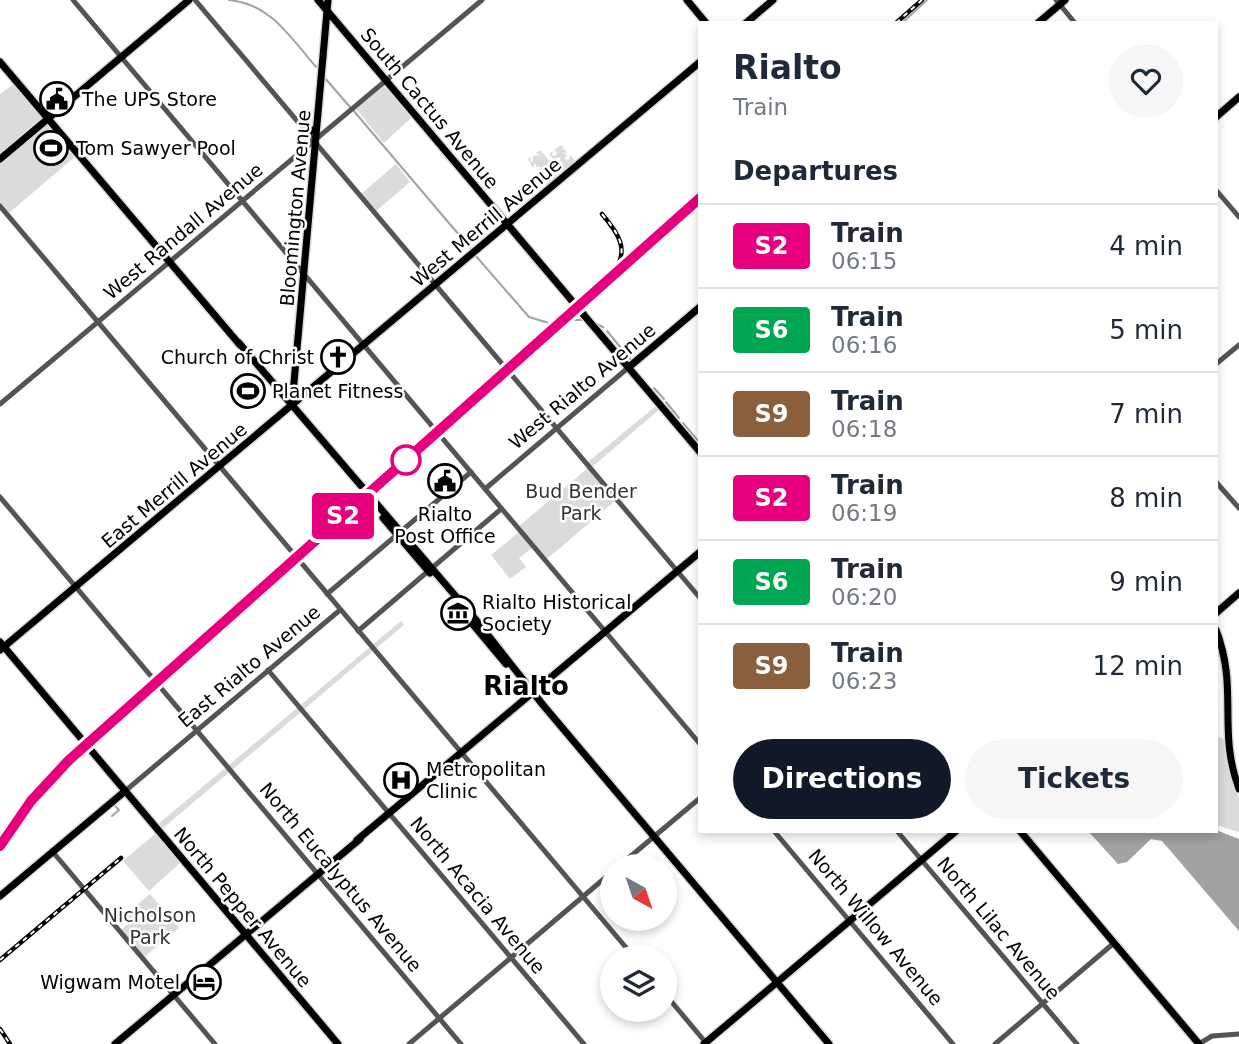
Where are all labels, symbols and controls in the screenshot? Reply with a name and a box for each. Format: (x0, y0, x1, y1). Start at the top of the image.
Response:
street label: South Cactus Avenue (356, 23, 504, 193)
button: heart (1109, 44, 1183, 118)
text: Rialto (733, 48, 842, 87)
public building icon: The UPS Store (38, 80, 76, 118)
place label: The UPS Store (81, 88, 217, 110)
text: Train (733, 94, 788, 120)
street label: Bloomington Avenue (275, 109, 315, 307)
sports icon: Tom Sawyer Pool (32, 129, 70, 167)
place label: Tom Sawyer Pool (75, 137, 236, 159)
street label: West Merrill Avenue (407, 153, 565, 291)
text: Departures (733, 156, 898, 186)
street label: West Randall Avenue (99, 158, 267, 304)
text: Train (831, 218, 904, 248)
text: 4 min (1109, 231, 1183, 261)
text: S2 (755, 232, 788, 260)
text: 06:15 (831, 248, 897, 274)
text: Train (831, 302, 904, 332)
text: 5 min (1109, 315, 1183, 345)
text: S6 (755, 316, 788, 344)
street label: West Rialto Avenue (505, 318, 659, 454)
text: 06:16 (831, 332, 897, 358)
church icon: Church of Christ (319, 338, 357, 376)
place label: Church of Christ (161, 346, 314, 368)
sports icon: Planet Fitness (229, 372, 267, 410)
place label: Planet Fitness (272, 380, 403, 402)
text: Train (831, 386, 904, 416)
text: 7 min (1109, 399, 1183, 429)
text: S9 (755, 400, 788, 428)
text: 06:18 (831, 416, 897, 442)
street label: East Merrill Avenue (97, 418, 251, 552)
unlabelled marker (391, 445, 421, 475)
public building icon: Rialto Post Office (426, 462, 464, 500)
text: Train (831, 470, 904, 500)
park label: Bud Bender Park (525, 480, 637, 524)
text: 8 min (1109, 483, 1183, 513)
text: S2 (755, 484, 788, 512)
line badge: S2 (312, 493, 374, 539)
text: 06:19 (831, 500, 897, 526)
text: S2 (326, 502, 360, 530)
place label: Rialto Post Office (394, 503, 496, 547)
text: Train (831, 554, 904, 584)
text: 9 min (1109, 567, 1183, 597)
text: S6 (755, 568, 788, 596)
text: 06:20 (831, 584, 897, 610)
place label: Rialto Historical Society (482, 591, 632, 635)
museum icon: Rialto Historical Society (439, 594, 477, 632)
street label: East Rialto Avenue (174, 600, 324, 732)
text: Train (831, 638, 904, 668)
text: 12 min (1093, 651, 1183, 681)
text: S9 (755, 652, 788, 680)
text: 06:23 (831, 668, 897, 694)
district label: Rialto (483, 671, 569, 701)
button: Directions (733, 739, 951, 819)
button: Tickets (965, 739, 1183, 819)
place label: Metropolitan Clinic (426, 758, 546, 802)
hospital icon: Metropolitan Clinic (382, 761, 420, 799)
street label: North Eucalyptus Avenue (255, 778, 427, 976)
street label: North Acacia Avenue (406, 812, 550, 978)
street label: North Pepper Avenue (170, 823, 316, 991)
street label: North Willow Avenue (804, 844, 948, 1010)
street label: North Lilac Avenue (933, 852, 1065, 1004)
north arrow (600, 854, 677, 931)
map controls (600, 854, 677, 1022)
park label: Nicholson Park (104, 904, 196, 948)
button: layers (600, 945, 677, 1022)
hotel icon: Wigwam Motel (185, 963, 223, 1001)
place label: Wigwam Motel (40, 971, 180, 993)

